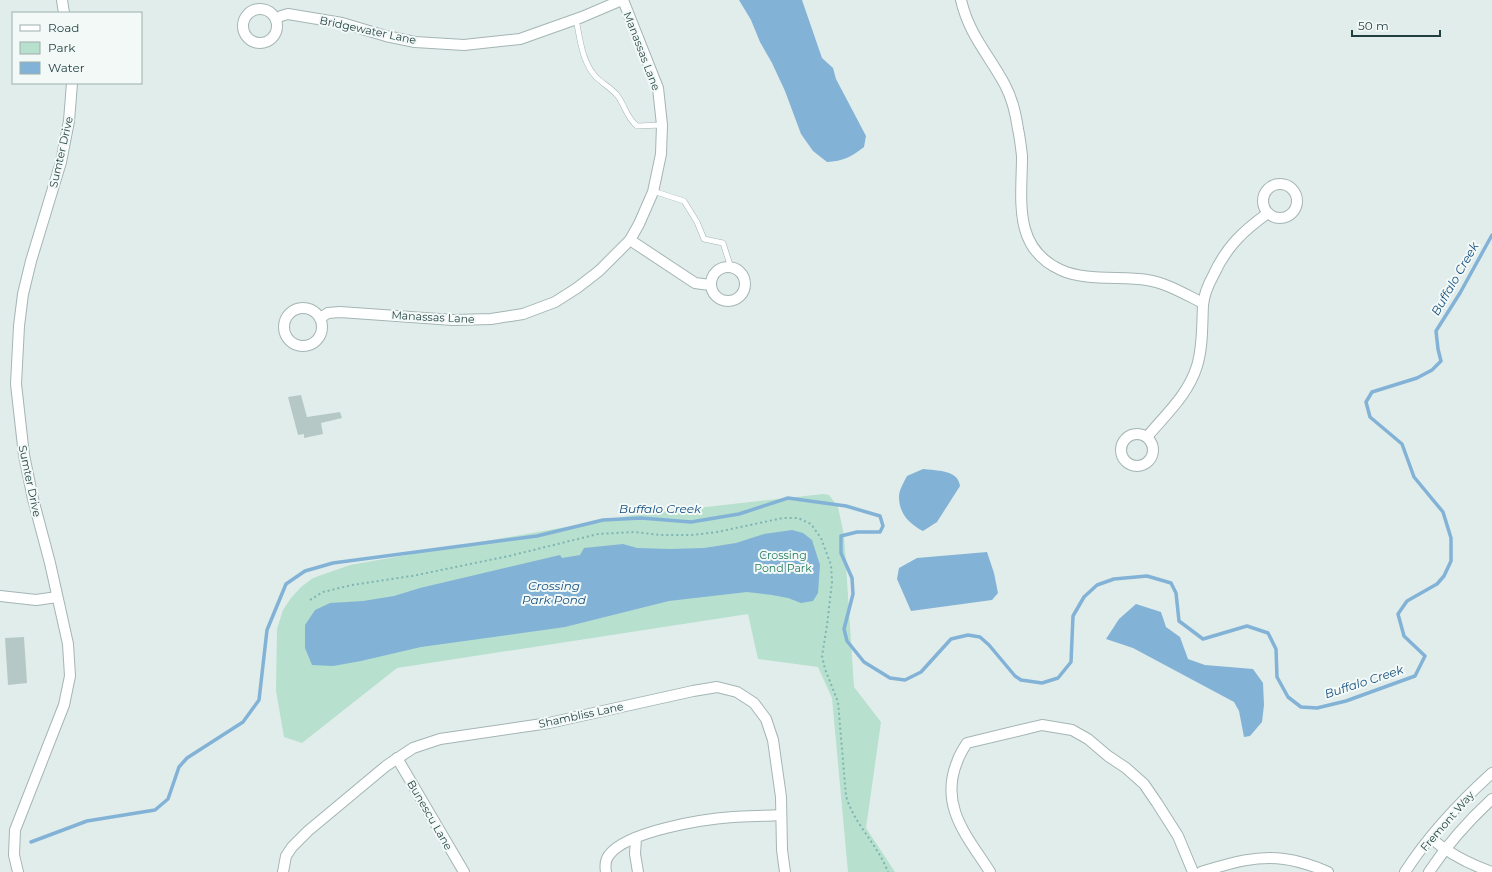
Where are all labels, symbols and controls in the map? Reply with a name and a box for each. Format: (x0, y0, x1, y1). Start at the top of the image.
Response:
street label: Manassas Lane (621, 10, 664, 93)
legend (12, 12, 142, 84)
scale bar (1352, 12, 1440, 38)
street label: Bridgewater Lane (318, 13, 418, 47)
text: 50 m (1358, 18, 1389, 33)
text: Road (48, 20, 79, 35)
text: Park (48, 40, 76, 55)
text: Water (48, 60, 85, 75)
street label: Sumter Drive (46, 115, 76, 189)
water label: Buffalo Creek (1428, 239, 1482, 318)
street label: Manassas Lane (391, 308, 475, 326)
street label: Sumter Drive (16, 444, 44, 518)
water label: Buffalo Creek (619, 501, 702, 516)
park label: Crossing Pond Park (754, 548, 812, 575)
water label: Crossing Park Pond (522, 578, 587, 607)
water label: Buffalo Creek (1322, 661, 1406, 701)
street label: Shambliss Lane (537, 699, 625, 731)
street label: Bunescu Lane (404, 777, 456, 853)
street label: Fremont Way (1417, 788, 1477, 854)

